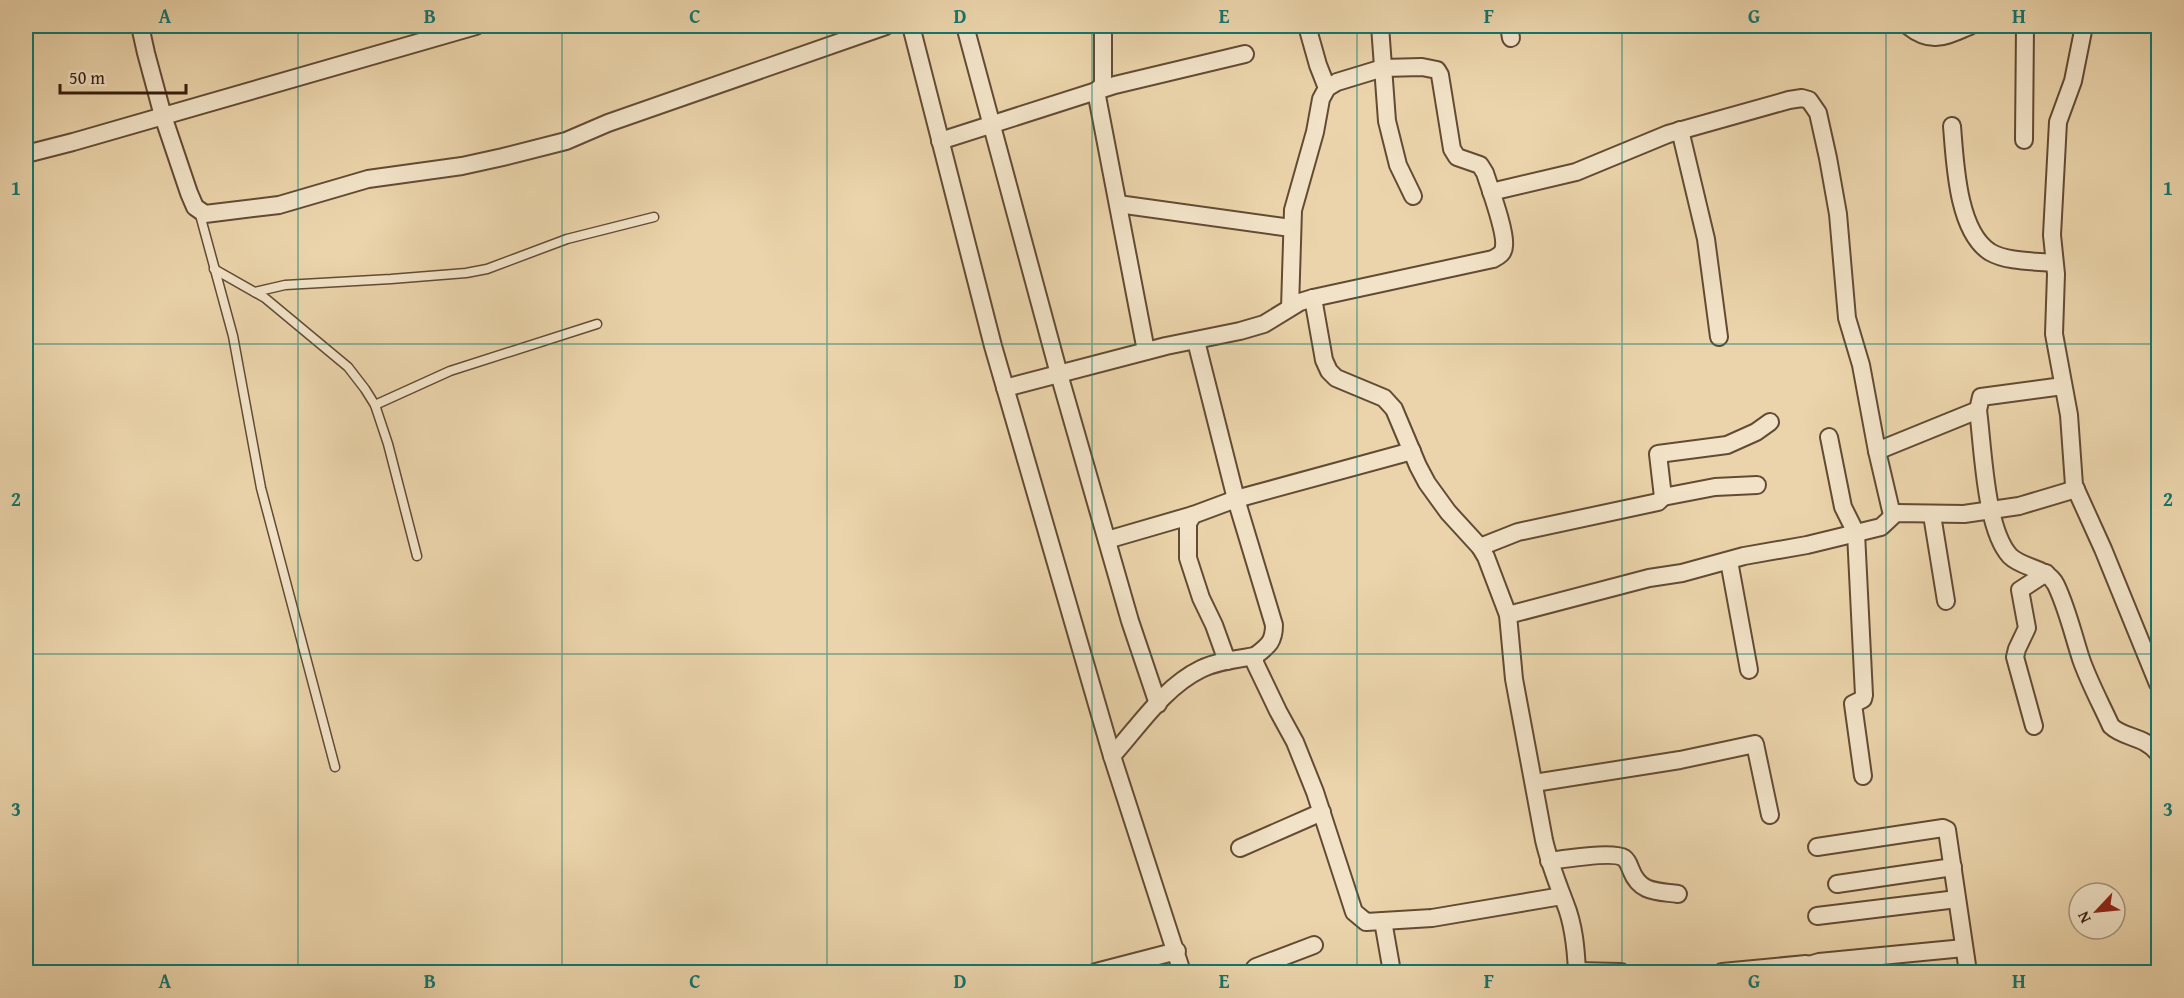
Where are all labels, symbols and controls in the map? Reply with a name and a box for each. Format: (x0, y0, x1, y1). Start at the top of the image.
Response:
text: A (159, 1, 172, 30)
text: B (424, 1, 436, 30)
text: C (689, 1, 701, 30)
text: D (953, 1, 967, 30)
text: E (1219, 1, 1230, 30)
text: F (1484, 1, 1494, 30)
text: G (1748, 1, 1760, 30)
text: H (2012, 1, 2026, 30)
scale bar (60, 57, 186, 95)
text: 50 m (69, 64, 105, 91)
text: 1 (11, 173, 21, 202)
text: 1 (2163, 173, 2173, 202)
text: 2 (11, 484, 21, 513)
text: 2 (2163, 484, 2173, 513)
text: 3 (11, 794, 21, 823)
text: 3 (2163, 794, 2173, 823)
north arrow (2067, 881, 2127, 941)
text: N (2070, 907, 2097, 928)
text: A (159, 966, 172, 995)
text: B (424, 966, 436, 995)
text: C (689, 966, 701, 995)
text: D (953, 966, 967, 995)
text: E (1219, 966, 1230, 995)
text: F (1484, 966, 1494, 995)
text: G (1748, 966, 1760, 995)
text: H (2012, 966, 2026, 995)

